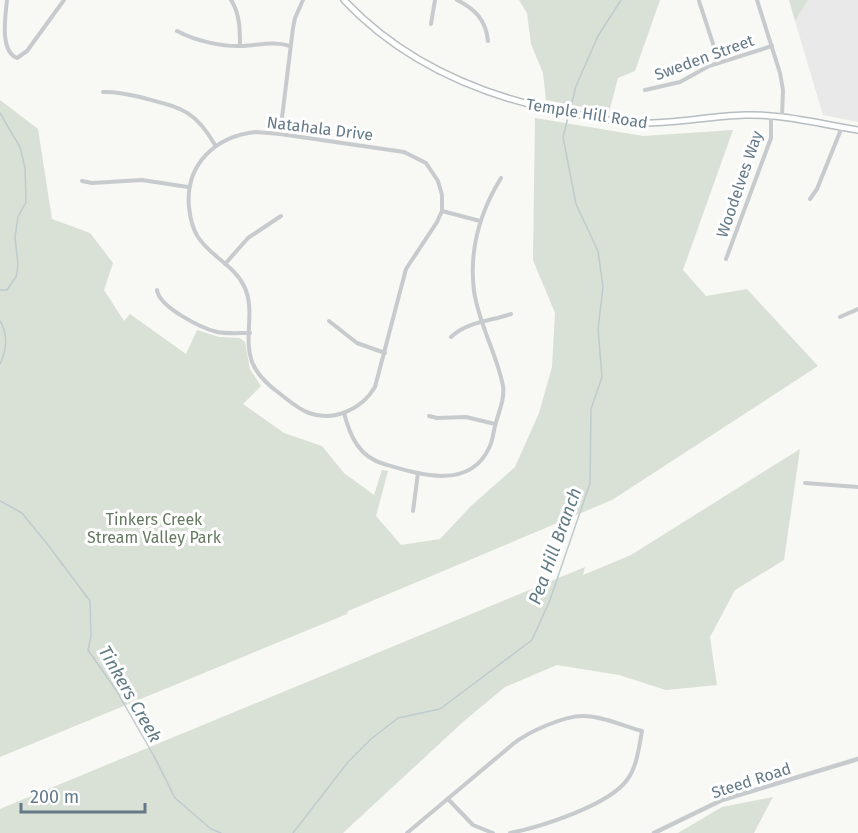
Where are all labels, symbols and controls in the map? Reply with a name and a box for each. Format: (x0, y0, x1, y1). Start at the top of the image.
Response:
street label: Sweden Street (652, 31, 757, 84)
street label: Temple Hill Road (525, 95, 649, 132)
street label: Natahala Drive (266, 113, 374, 144)
street label: Woodelves Way (712, 128, 767, 240)
water label: Pea Hill Branch (524, 484, 586, 608)
park label: Tinkers Creek Stream Valley Park (87, 510, 222, 547)
water label: Tinkers Creek (94, 642, 167, 746)
street label: Steed Road (709, 759, 793, 802)
scale bar (21, 776, 146, 814)
text: 200 m (30, 786, 79, 808)

